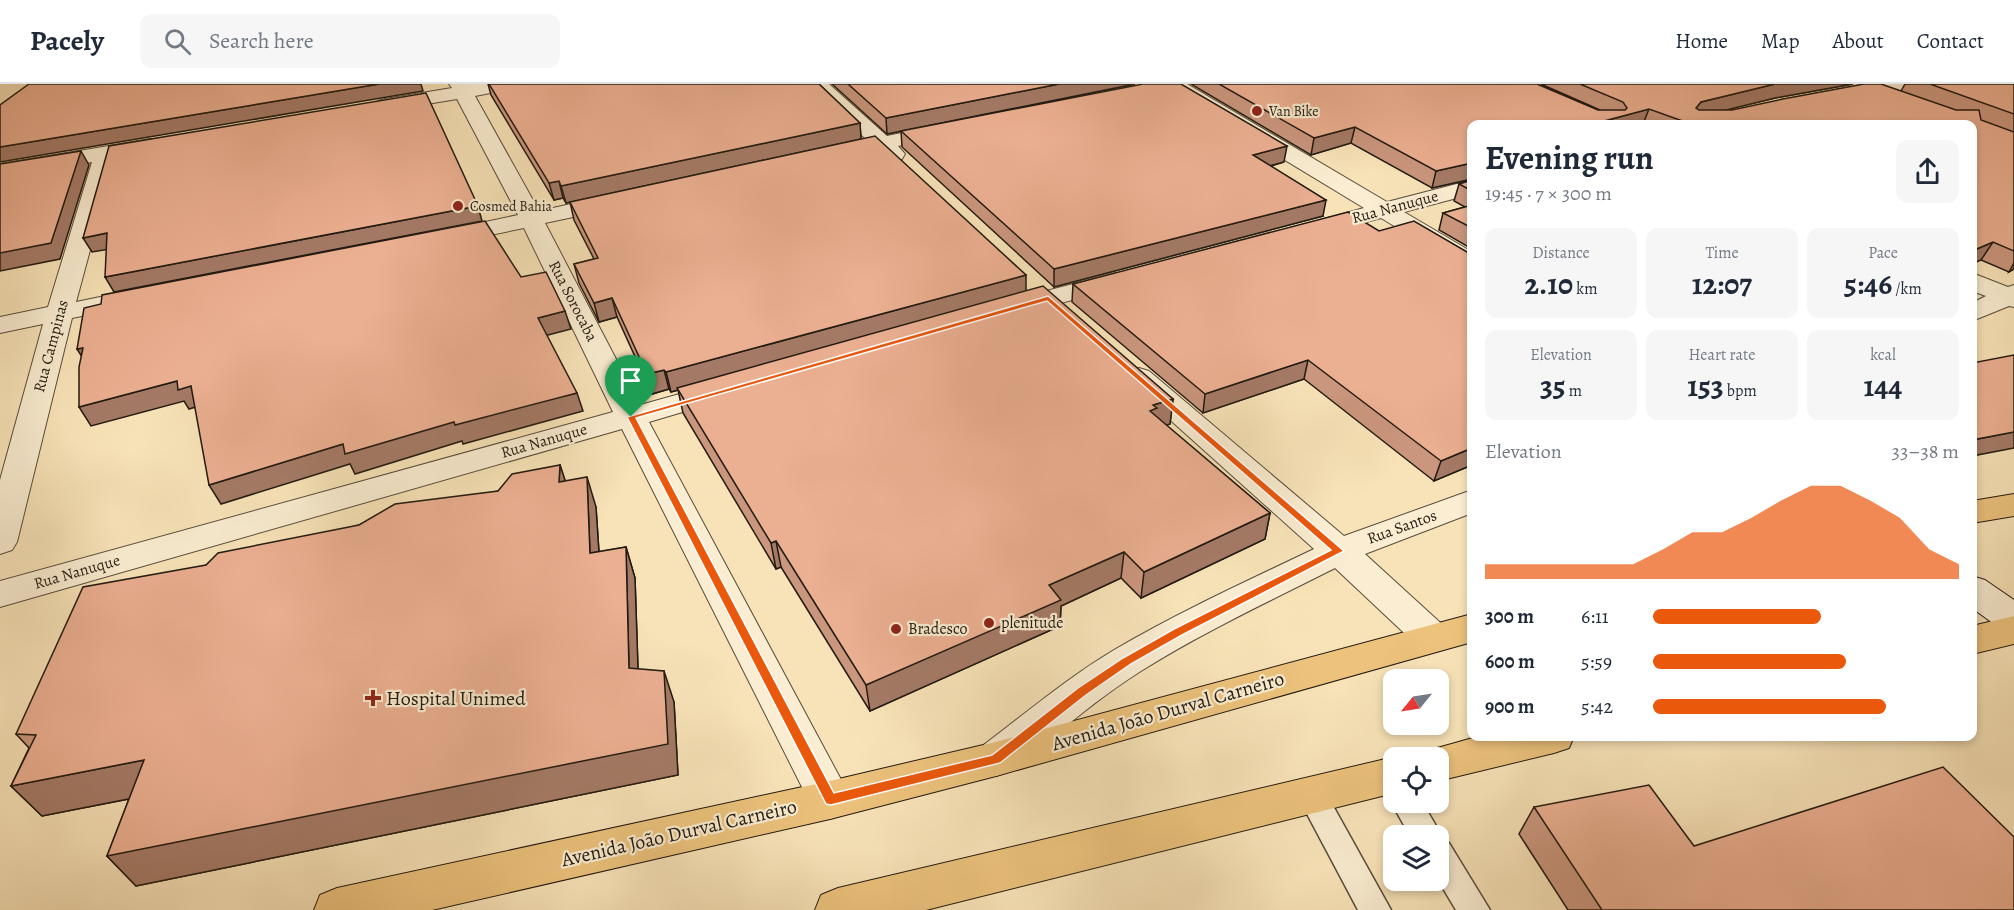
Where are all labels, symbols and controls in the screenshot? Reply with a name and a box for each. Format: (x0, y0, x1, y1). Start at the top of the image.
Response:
search box (140, 14, 560, 68)
text: Pacely (30, 22, 104, 60)
icon: search (161, 25, 194, 58)
text: Search here (209, 26, 314, 56)
text: Home (1675, 27, 1728, 55)
text: Map (1761, 27, 1799, 55)
text: About (1832, 27, 1884, 55)
text: Contact (1917, 27, 1984, 55)
place label: Van Bike (1268, 102, 1319, 121)
marker: Van Bike (1250, 104, 1264, 118)
text: Evening run (1485, 135, 1654, 180)
button: share (1896, 140, 1959, 203)
text: 19:45 · 7 × 300 m (1485, 180, 1612, 207)
street label: Rua Nanuque (1349, 185, 1441, 229)
place label: Cosmed Bahia (470, 197, 553, 216)
marker: Cosmed Bahia (451, 199, 465, 213)
text: Distance (1532, 242, 1590, 264)
text: Time (1705, 242, 1739, 264)
text: Pace (1868, 242, 1898, 264)
street label: Rua Sorocaba (543, 257, 603, 346)
text: 2.10 (1524, 264, 1573, 304)
text: 12:07 (1692, 264, 1752, 304)
text: 5:46 (1844, 264, 1892, 304)
text: km (1573, 278, 1598, 300)
text: /km (1892, 278, 1922, 300)
street label: Rua Campinas (28, 297, 74, 395)
text: Elevation (1530, 344, 1592, 366)
text: Heart rate (1689, 344, 1755, 366)
text: kcal (1870, 344, 1896, 366)
pin (605, 355, 656, 417)
icon: arrive (614, 364, 647, 397)
text: 35 (1540, 366, 1566, 406)
text: 153 (1687, 366, 1724, 406)
text: 144 (1864, 366, 1902, 406)
text: m (1566, 380, 1582, 402)
text: bpm (1724, 380, 1757, 402)
street label: Rua Nanuque (498, 418, 590, 464)
text: Elevation (1485, 438, 1562, 465)
text: 33–38 m (1892, 438, 1959, 465)
street label: Rua Santos (1364, 504, 1440, 550)
street label: Rua Nanuque (31, 549, 123, 595)
text: 300 m (1485, 603, 1534, 630)
text: 6:11 (1581, 603, 1609, 630)
place label: plenitude (1001, 612, 1064, 634)
marker: plenitude (982, 616, 996, 630)
place label: Bradesco (908, 618, 968, 640)
marker: Bradesco (889, 622, 903, 636)
text: 600 m (1485, 648, 1535, 675)
text: 5:59 (1581, 648, 1612, 675)
street label: Avenida João Durval Carneiro (1048, 665, 1287, 757)
north arrow (1383, 669, 1449, 735)
map controls (1383, 669, 1449, 891)
place label: Hospital Unimed (386, 685, 526, 712)
marker: Hospital Unimed (364, 689, 382, 707)
text: 900 m (1485, 693, 1535, 720)
text: 5:42 (1581, 693, 1613, 720)
button: locate (1383, 747, 1449, 813)
street label: Avenida João Durval Carneiro (558, 793, 799, 873)
button: layers (1383, 825, 1449, 891)

